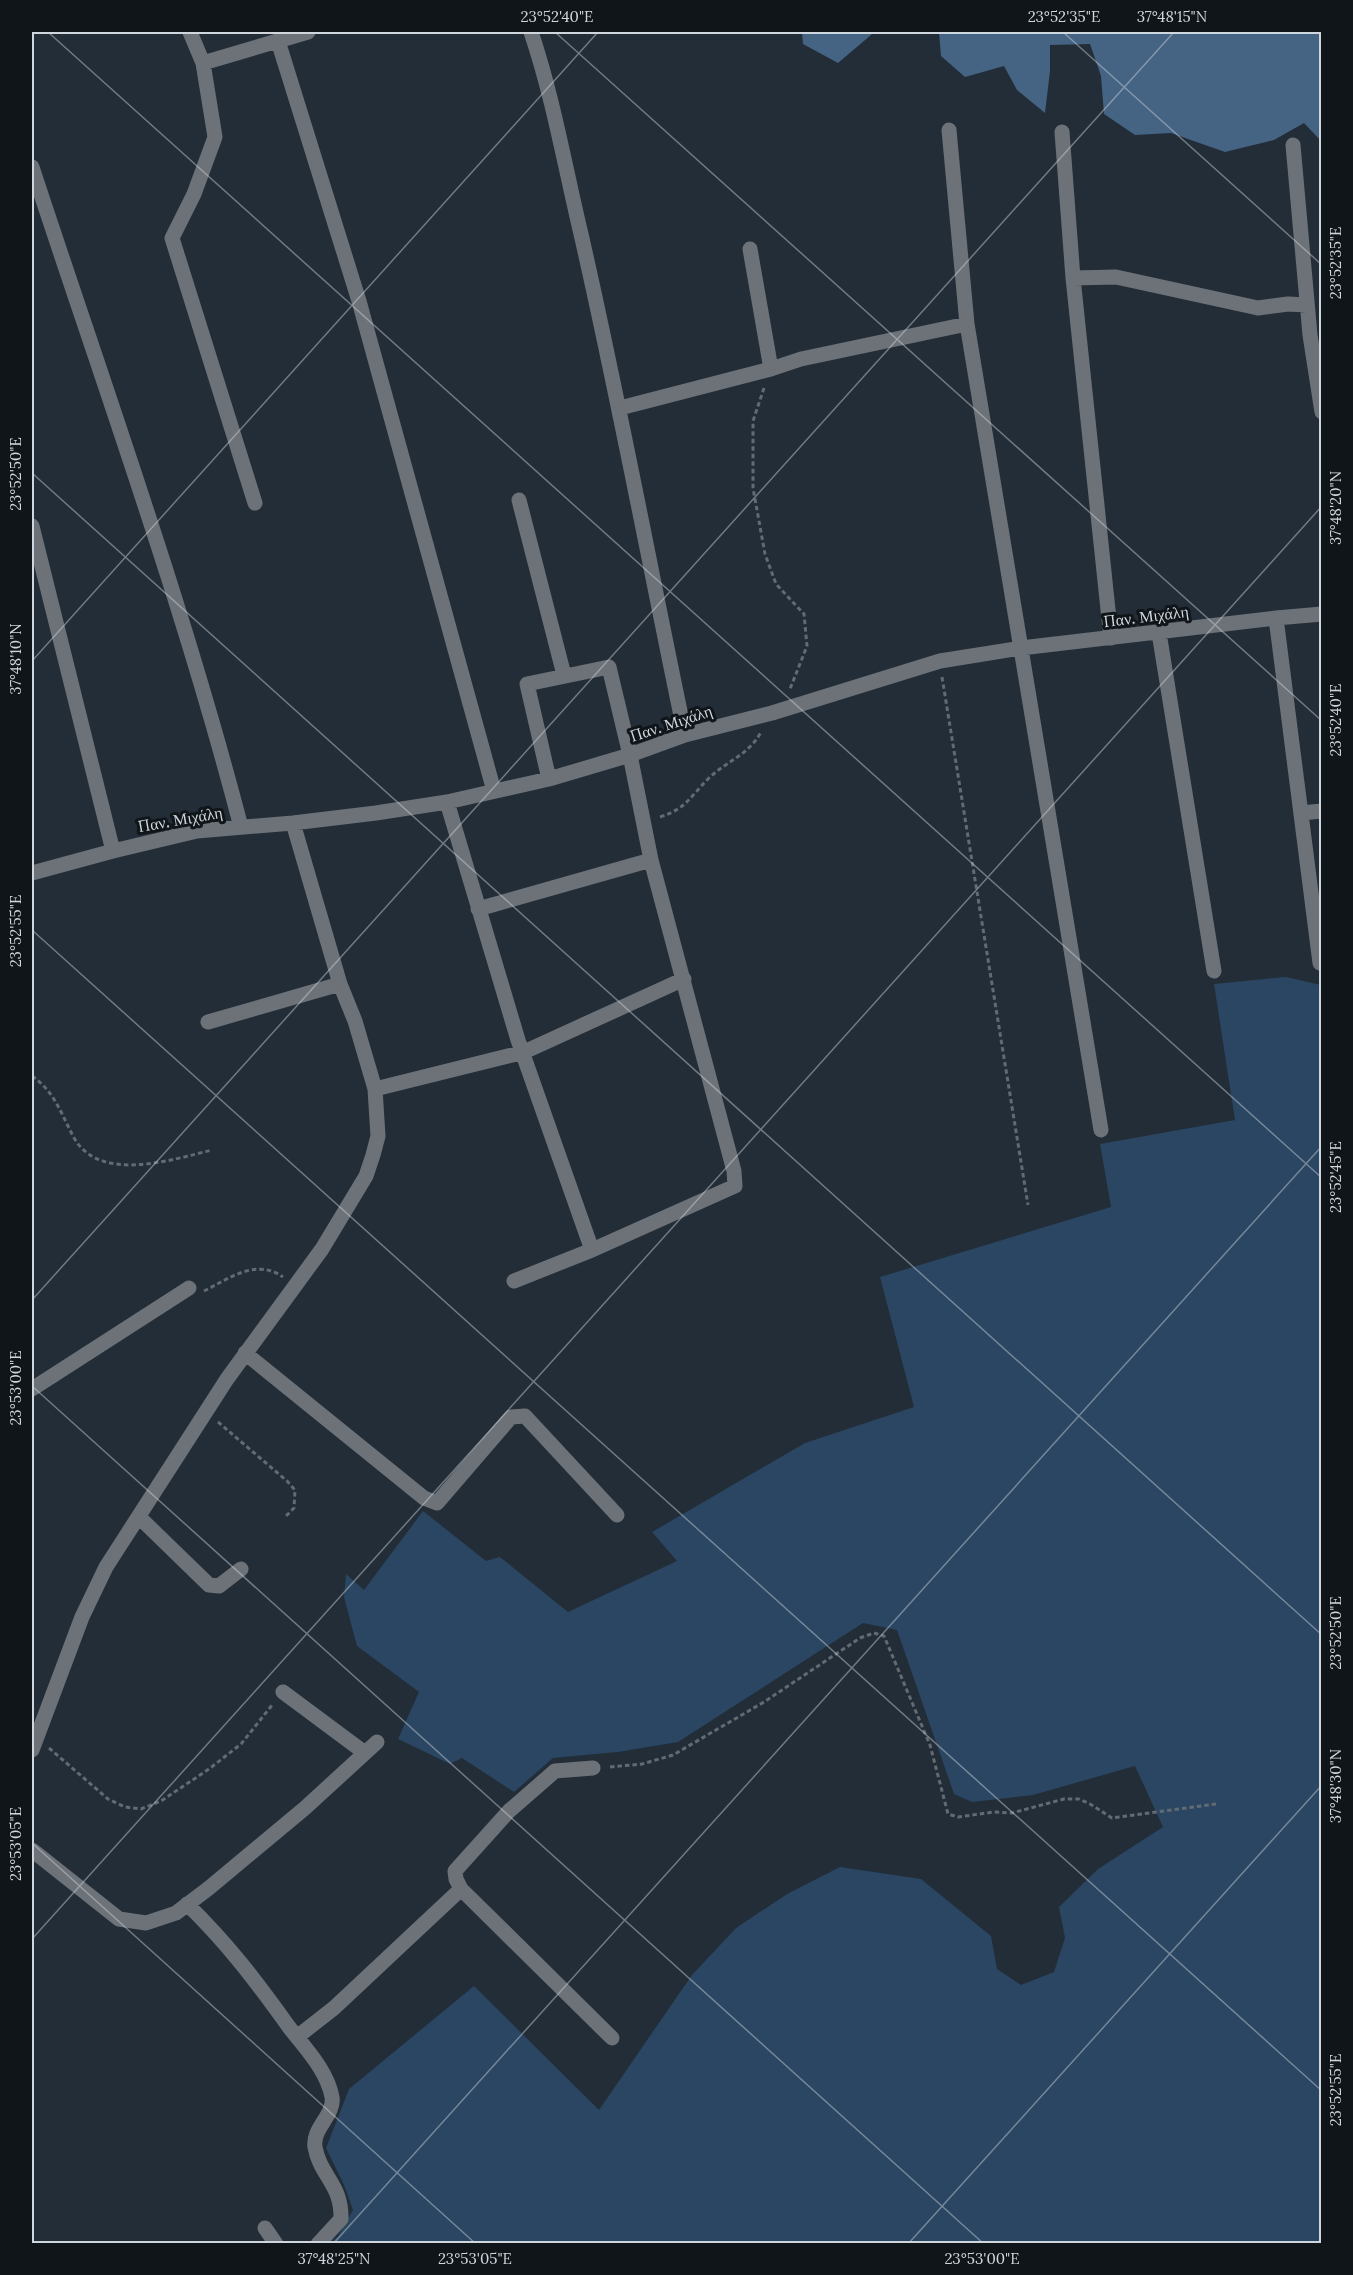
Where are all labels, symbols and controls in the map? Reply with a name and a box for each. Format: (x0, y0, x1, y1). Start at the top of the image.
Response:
text: 23°52'40"E (521, 7, 593, 26)
text: 23°52'35"E (1028, 7, 1100, 26)
text: 37°48'15"N (1137, 7, 1207, 26)
text: 23°52'35"E (1326, 227, 1345, 299)
text: 23°52'50"E (6, 437, 25, 511)
text: 37°48'20"N (1326, 471, 1345, 545)
street label: Παν. Μιχάλη (1102, 601, 1190, 631)
text: 37°48'10"N (6, 623, 25, 695)
text: 23°52'40"E (1326, 684, 1345, 756)
street label: Παν. Μιχάλη (627, 700, 715, 746)
street label: Παν. Μιχάλη (136, 802, 224, 836)
text: 23°52'55"E (6, 895, 25, 967)
text: 23°52'45"E (1326, 1141, 1345, 1213)
text: 23°53'00"E (6, 1350, 25, 1426)
text: 23°52'50"E (1326, 1596, 1345, 1670)
text: 37°48'30"N (1326, 1749, 1345, 1823)
text: 23°53'05"E (6, 1807, 25, 1881)
text: 23°52'55"E (1326, 2054, 1345, 2126)
text: 37°48'25"N (297, 2249, 371, 2268)
text: 23°53'05"E (438, 2249, 512, 2268)
text: 23°53'00"E (944, 2249, 1020, 2268)

